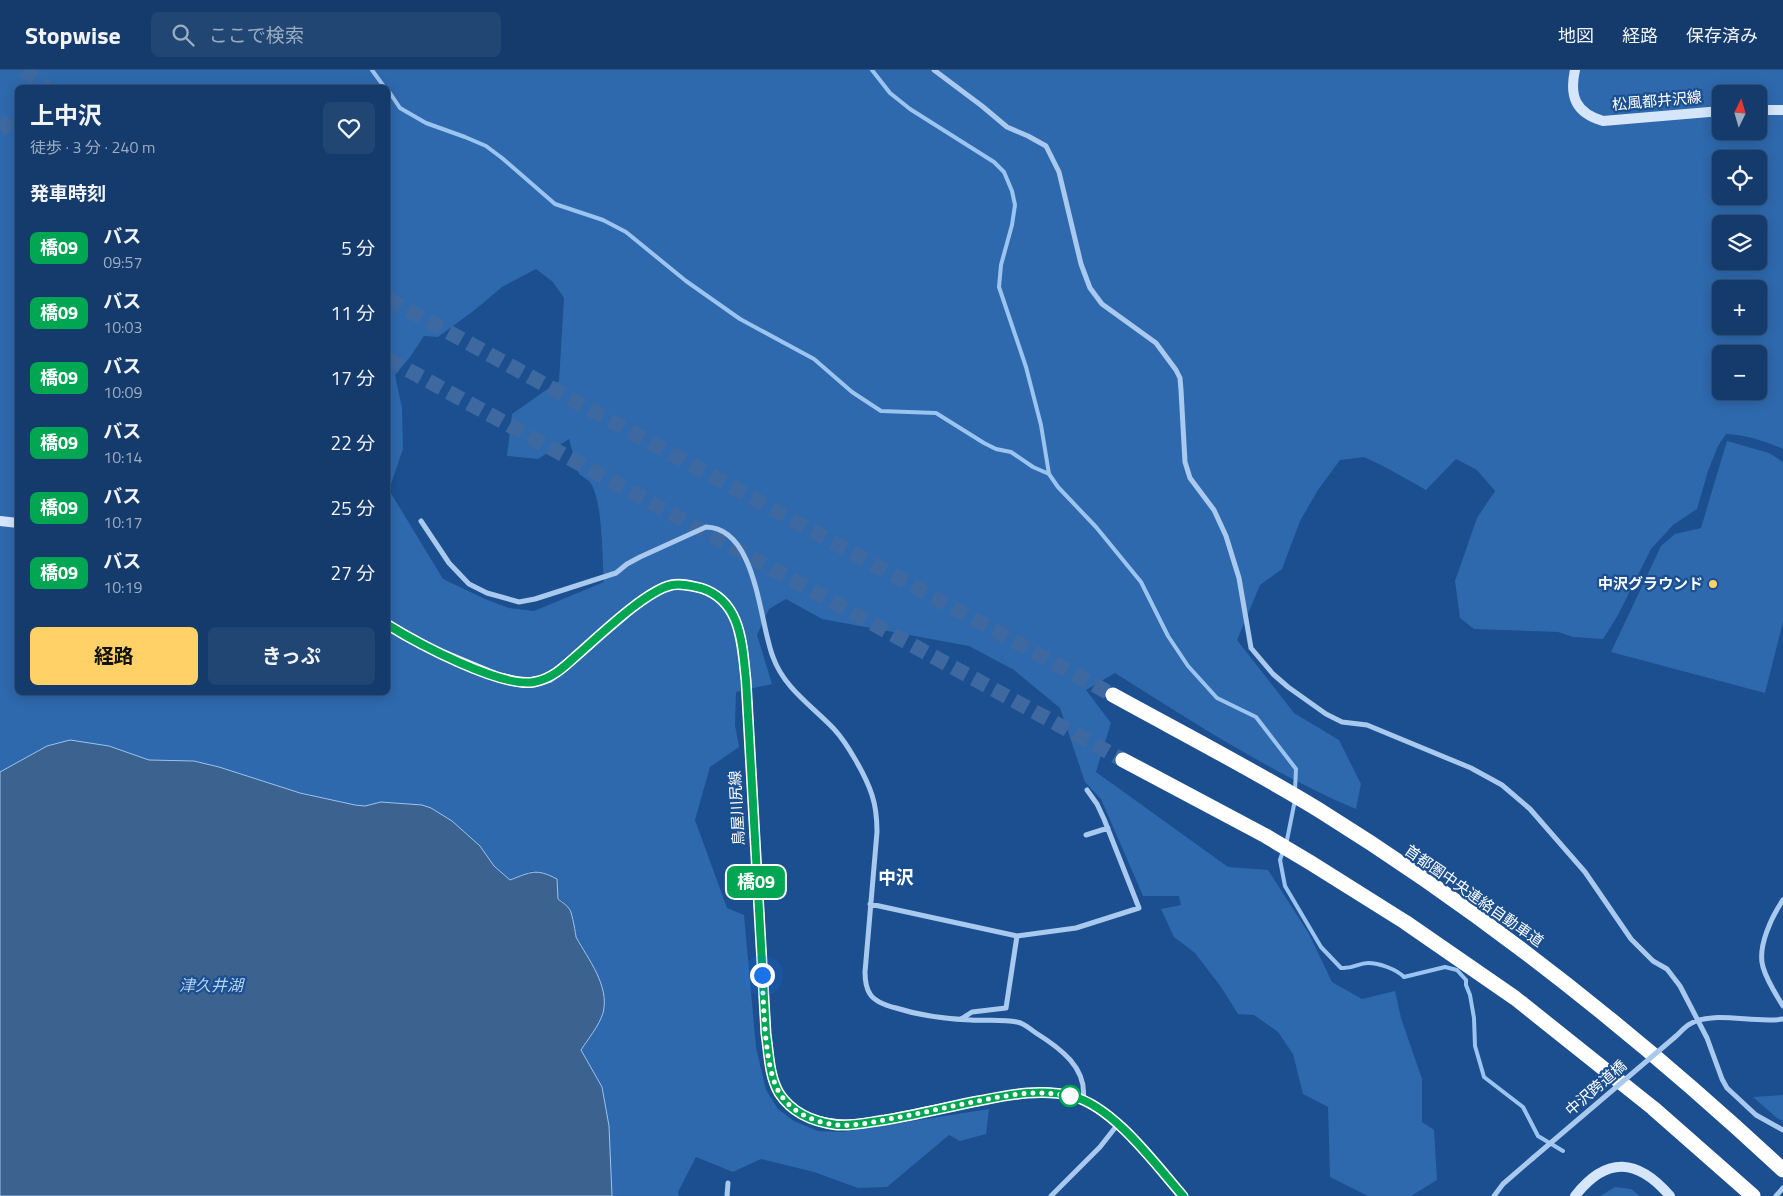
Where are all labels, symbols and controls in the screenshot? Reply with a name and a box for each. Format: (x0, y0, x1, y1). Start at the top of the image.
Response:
search box (151, 12, 501, 57)
text: Stopwise (25, 17, 121, 53)
text: ここで検索 (209, 20, 304, 49)
icon: search (169, 21, 197, 49)
text: 地図 (1558, 22, 1594, 49)
text: 経路 (1622, 22, 1658, 49)
text: 保存済み (1686, 22, 1758, 49)
street label: 松風都井沢線 (1611, 85, 1703, 116)
north arrow (1712, 85, 1768, 140)
map controls (1712, 85, 1767, 400)
text: 上中沢 (30, 97, 102, 133)
button: heart (323, 102, 375, 154)
text: 徒歩 · 3 分 · 240 m (30, 135, 155, 159)
button: locate (1712, 150, 1767, 205)
text: 発車時刻 (30, 178, 106, 207)
button: layers (1712, 215, 1767, 270)
text: バス (103, 221, 141, 250)
text: 5 分 (341, 233, 375, 262)
text: 橋09 (40, 234, 78, 261)
text: 09:57 (103, 250, 142, 274)
button: + (1712, 280, 1767, 335)
text: バス (103, 286, 141, 315)
text: 11 分 (331, 298, 375, 327)
text: 橋09 (40, 299, 78, 326)
text: 10:03 (103, 315, 142, 339)
button: − (1712, 345, 1767, 400)
text: バス (103, 351, 141, 380)
text: 17 分 (331, 363, 375, 392)
text: 橋09 (40, 364, 78, 391)
text: 10:09 (103, 380, 142, 404)
text: バス (103, 416, 141, 445)
text: 22 分 (331, 428, 375, 457)
text: 橋09 (40, 429, 78, 456)
text: 10:14 (103, 445, 142, 469)
text: バス (103, 481, 141, 510)
text: 25 分 (331, 493, 375, 522)
text: 橋09 (40, 494, 78, 521)
text: 10:17 (103, 510, 142, 534)
text: バス (103, 546, 141, 575)
text: 27 分 (331, 558, 375, 587)
text: 橋09 (40, 559, 78, 586)
place label: 中沢グラウンド (1598, 572, 1703, 595)
text: 10:19 (103, 575, 142, 599)
marker: 中沢グラウンド (1707, 578, 1719, 590)
button: 経路 (30, 627, 198, 685)
button: きっぷ (208, 627, 375, 685)
street label: 鳥屋川尻線 (723, 770, 750, 846)
street label: 首都圏中央連絡自動車道 (1400, 839, 1548, 952)
district label: 中沢 (878, 864, 914, 891)
line badge: 橋09 (727, 866, 785, 898)
text: 橋09 (737, 868, 775, 895)
your location (750, 963, 775, 988)
water label: 津久井湖 (179, 973, 246, 997)
street label: 中沢跨道橋 (1560, 1054, 1632, 1121)
unlabelled marker (1059, 1085, 1081, 1107)

